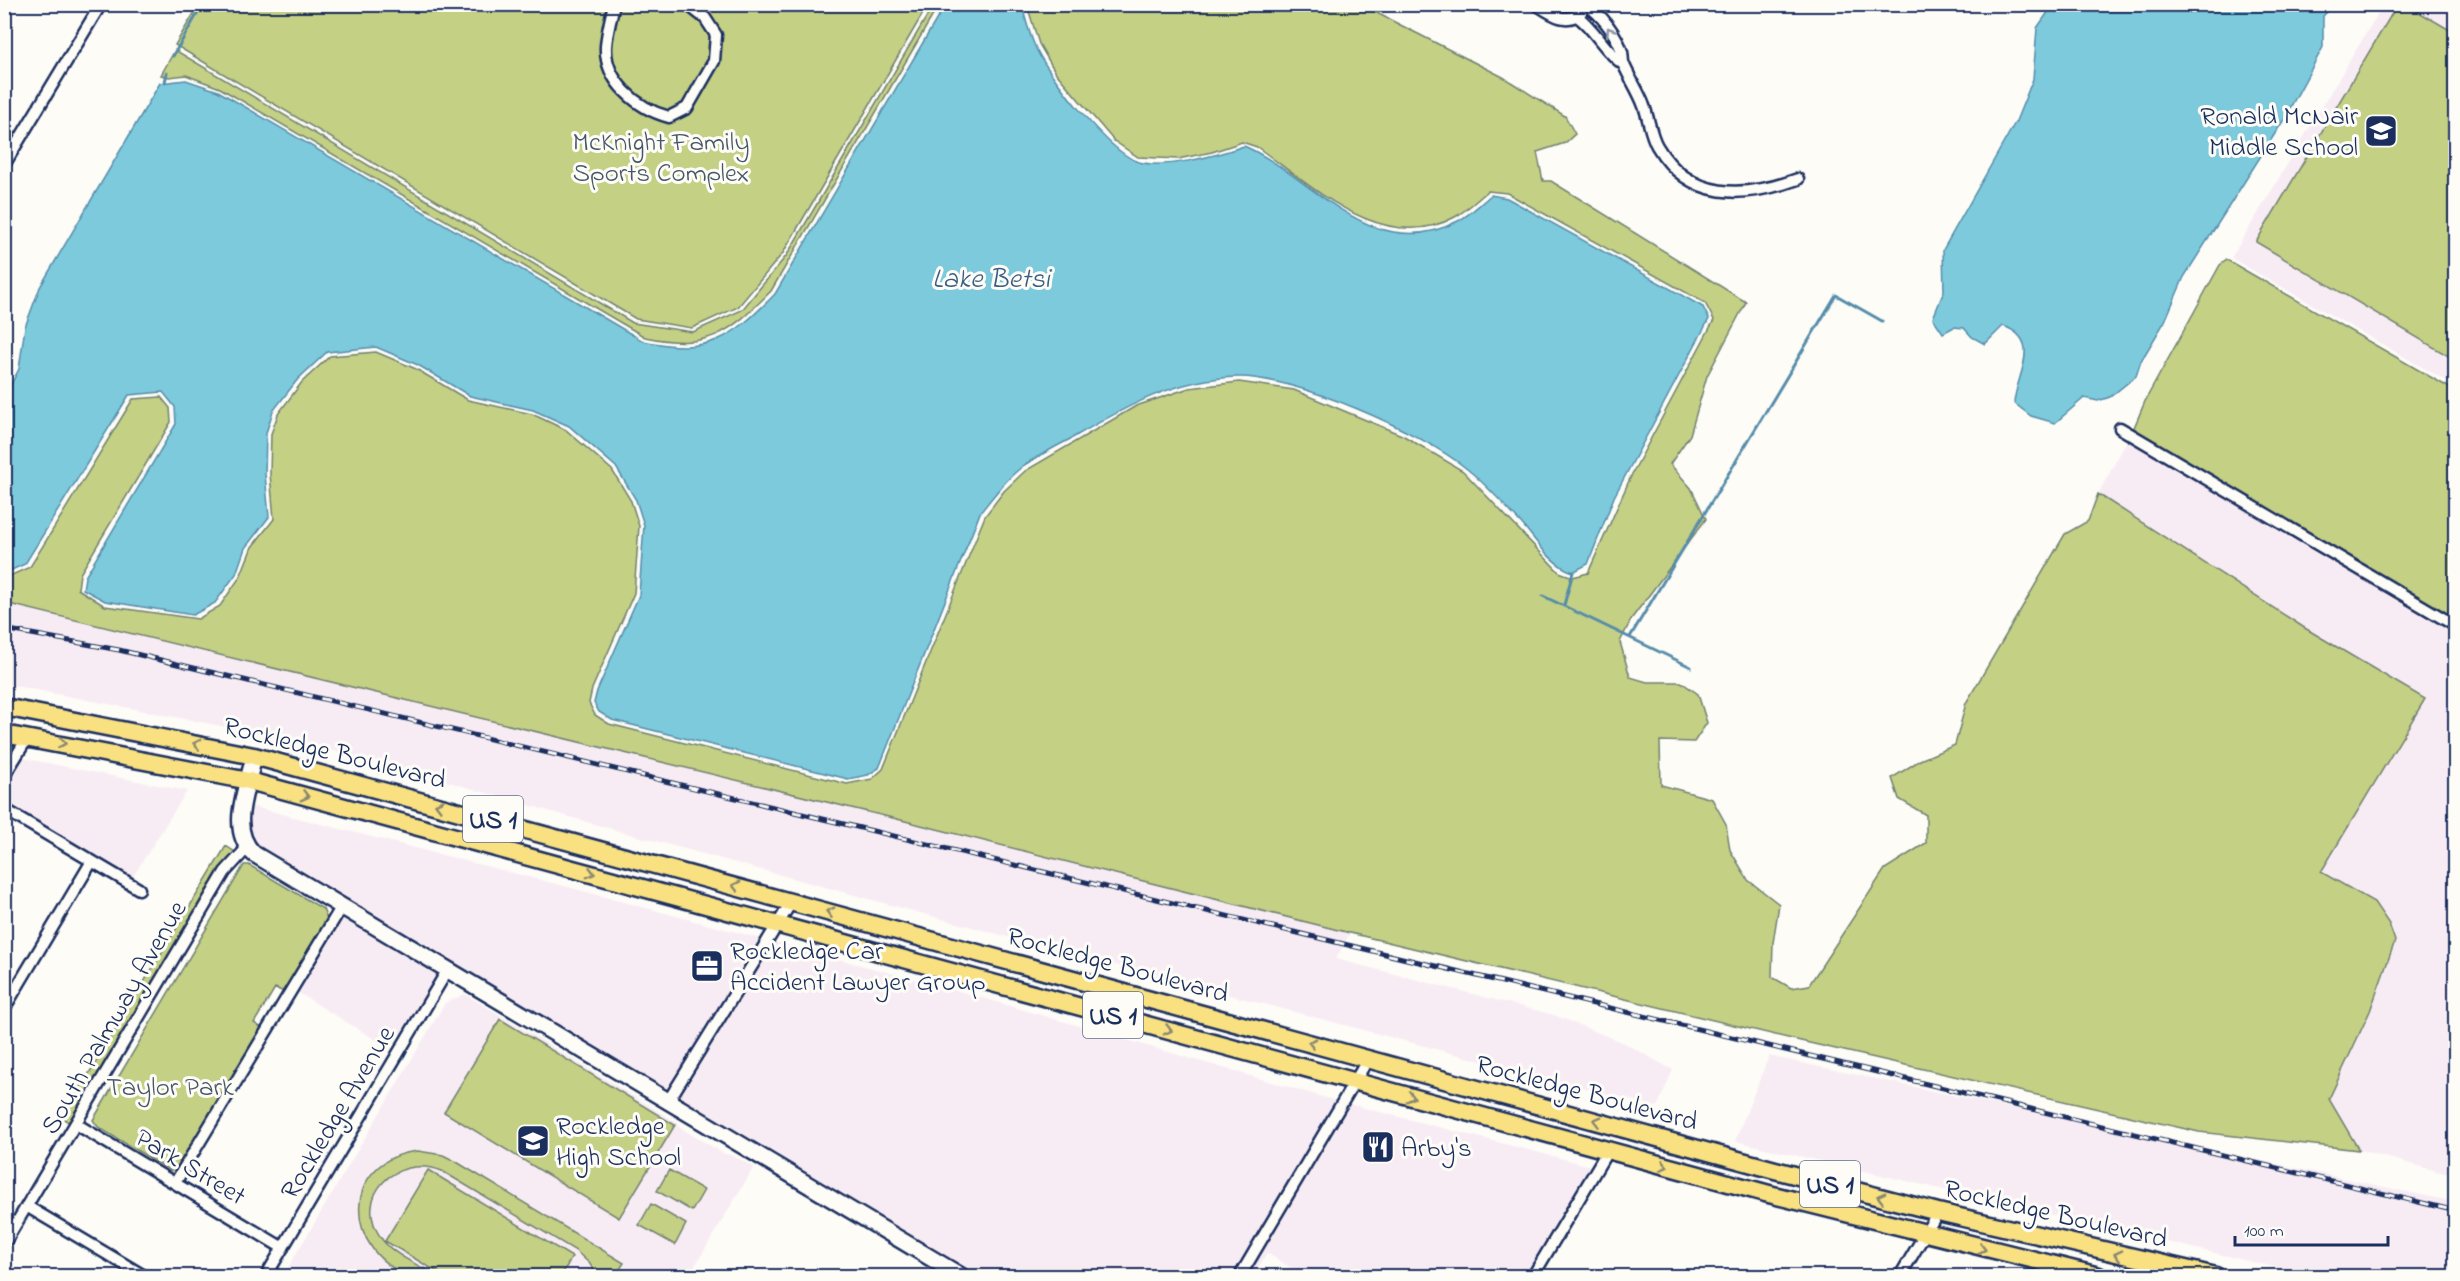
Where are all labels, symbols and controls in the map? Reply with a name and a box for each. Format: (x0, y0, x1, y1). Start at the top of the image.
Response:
one-way arrow (1606, 27, 1618, 37)
place label: Ronald McNair Middle School (2200, 98, 2359, 168)
school or university icon: Ronald McNair Middle School (2363, 113, 2399, 149)
park label: McKnight Family Sports Complex (573, 124, 749, 194)
water label: Lake Betsi (932, 260, 1053, 301)
street label: Rockledge Boulevard (219, 708, 450, 801)
one-way arrow (57, 736, 67, 749)
one-way arrow (192, 738, 202, 751)
one-way arrow (299, 789, 310, 801)
road number: US 1 (463, 796, 523, 842)
one-way arrow (435, 800, 445, 812)
one-way arrow (585, 866, 596, 878)
one-way arrow (731, 880, 741, 893)
street label: South Palmway Avenue (32, 893, 199, 1142)
one-way arrow (825, 906, 835, 919)
street label: Rockledge Boulevard (1002, 918, 1233, 1015)
place label: Rockledge Car Accident Lawyer Group (730, 933, 986, 1003)
office icon: Rockledge Car Accident Lawyer Group (689, 948, 725, 984)
road number: US 1 (1083, 992, 1143, 1038)
street label: Rockledge Avenue (272, 1018, 407, 1207)
one-way arrow (1163, 1023, 1173, 1036)
one-way arrow (1307, 1038, 1317, 1050)
street label: Rockledge Boulevard (1471, 1046, 1702, 1143)
park label: Taylor Park (106, 1069, 234, 1108)
one-way arrow (1406, 1090, 1416, 1102)
place label: Rockledge High School (556, 1108, 681, 1178)
one-way arrow (1592, 1116, 1603, 1128)
street label: Park Street (127, 1120, 253, 1217)
school or university icon: Rockledge High School (515, 1123, 551, 1159)
restaurant icon: Arby's (1360, 1129, 1396, 1165)
place label: Arby's (1401, 1130, 1472, 1169)
one-way arrow (1658, 1159, 1669, 1171)
road number: US 1 (1800, 1161, 1860, 1207)
street label: Rockledge Boulevard (1940, 1171, 2171, 1260)
one-way arrow (1877, 1192, 1887, 1205)
scale bar (2235, 1209, 2388, 1247)
text: 100 m (2244, 1219, 2284, 1245)
one-way arrow (1977, 1241, 1987, 1254)
one-way arrow (2113, 1249, 2123, 1262)

